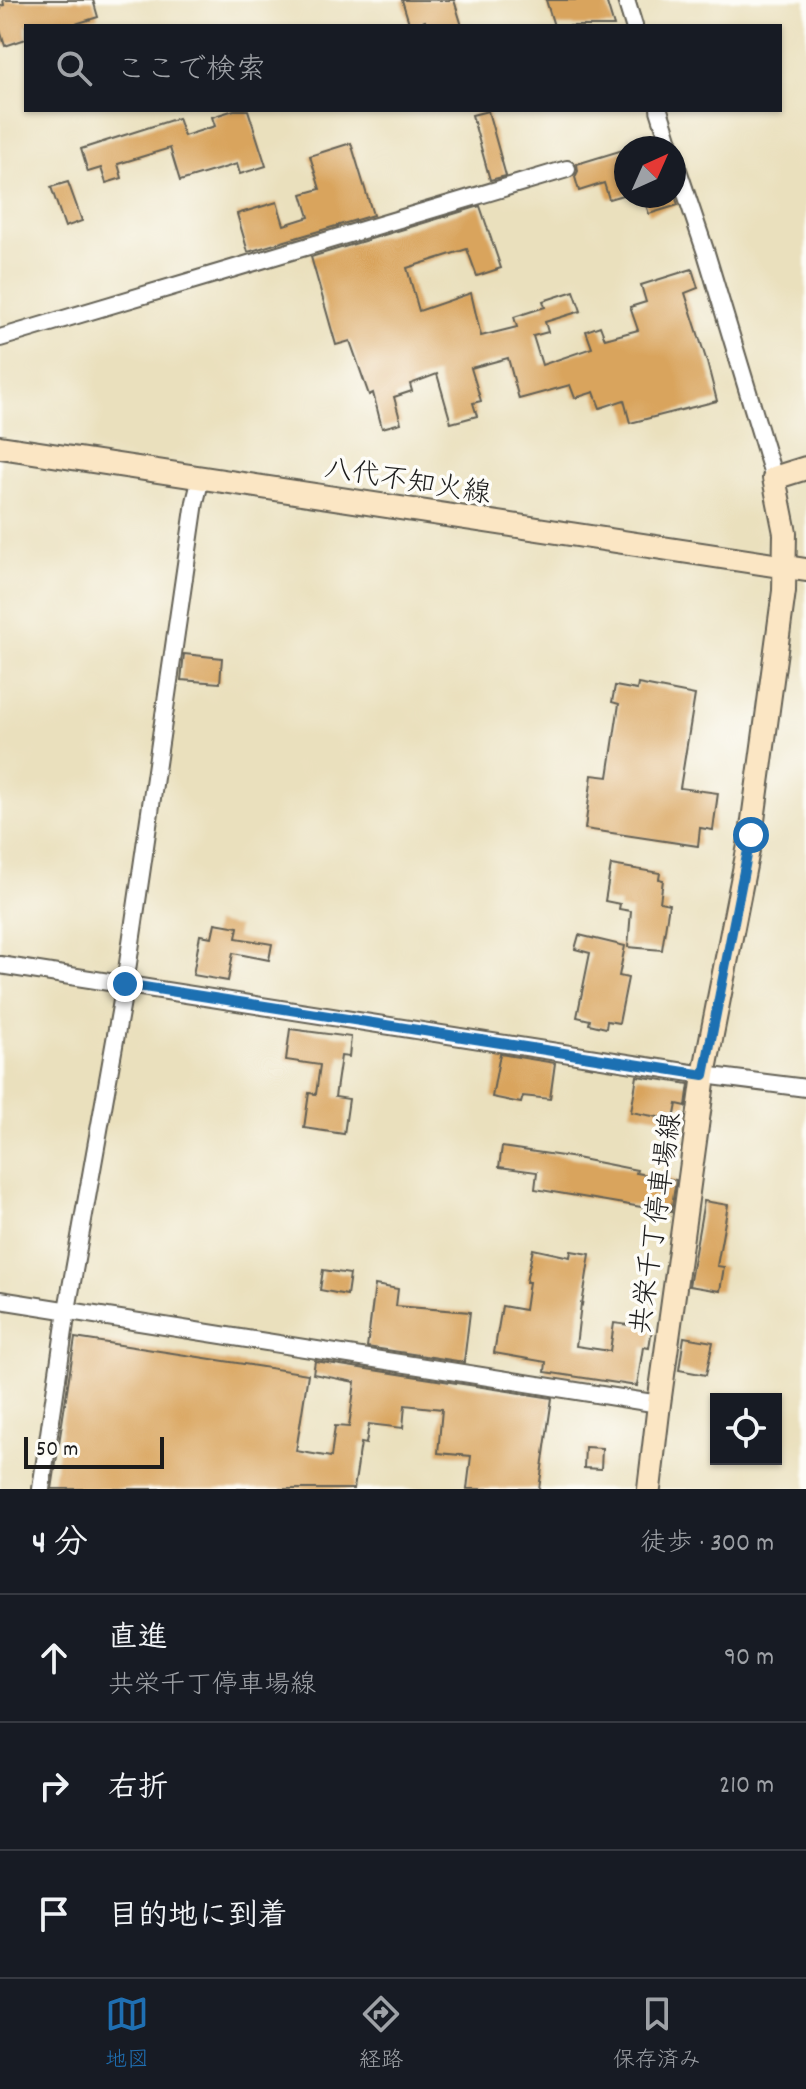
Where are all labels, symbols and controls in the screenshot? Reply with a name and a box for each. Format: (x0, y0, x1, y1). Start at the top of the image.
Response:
search box (24, 24, 782, 112)
icon: search (52, 46, 96, 90)
text: ここで検索 (116, 51, 266, 94)
north arrow (614, 136, 686, 208)
street label: 八代不知火線 (321, 451, 493, 517)
route start (733, 817, 769, 853)
route end (107, 966, 143, 1002)
street label: 共栄千丁停車場線 (624, 1110, 694, 1337)
map controls (710, 1393, 782, 1465)
button: locate (710, 1393, 782, 1465)
scale bar (24, 1433, 164, 1469)
text: 50 m (36, 1435, 78, 1466)
text: 4 分 (32, 1521, 88, 1570)
text: 徒歩 · 300 m (640, 1526, 774, 1563)
text: 直進 (108, 1619, 168, 1662)
icon: ahead (32, 1636, 76, 1680)
text: 90 m (724, 1640, 774, 1677)
text: 共栄千丁停車場線 (108, 1668, 316, 1705)
icon: right (32, 1764, 76, 1808)
text: 210 m (719, 1768, 774, 1805)
text: 右折 (108, 1769, 168, 1812)
icon: arrive (32, 1892, 76, 1936)
text: 目的地に到着 (108, 1897, 288, 1940)
tab: 地図 (105, 1992, 149, 2077)
tab: 経路 (359, 1992, 403, 2077)
tab: 保存済み (613, 1992, 701, 2077)

